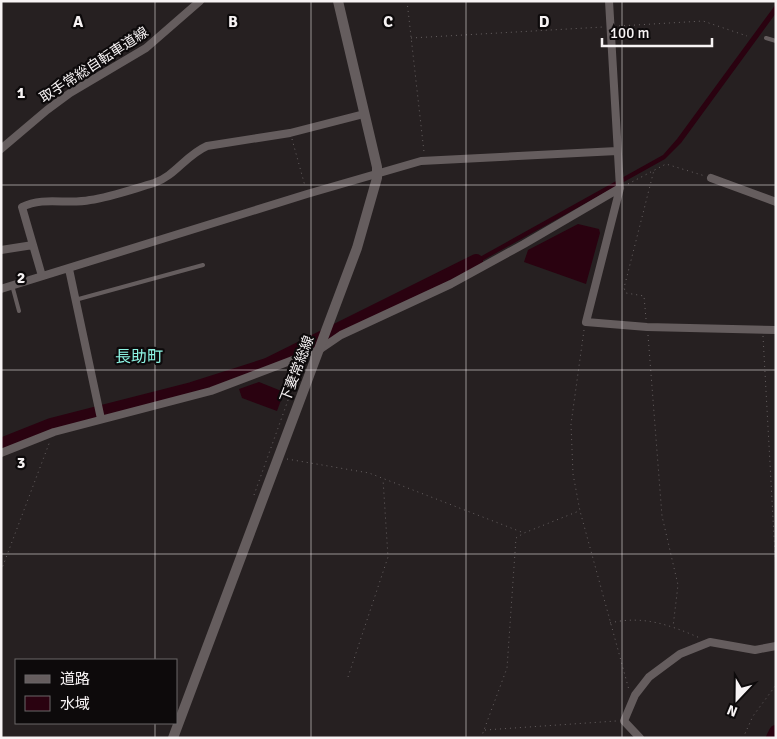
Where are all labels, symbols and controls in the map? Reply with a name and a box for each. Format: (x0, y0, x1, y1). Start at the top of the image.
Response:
text: A (73, 12, 84, 32)
text: B (228, 12, 238, 32)
text: C (383, 12, 393, 32)
text: D (539, 12, 550, 32)
scale bar (602, 15, 712, 47)
street label: 取手常総自転車道線 (37, 24, 151, 106)
text: 100 m (610, 24, 650, 42)
text: 1 (17, 83, 26, 103)
text: 2 (17, 268, 25, 288)
street label: 下妻常総線 (277, 333, 317, 405)
district label: 長助町 (115, 347, 163, 367)
text: 3 (17, 453, 25, 473)
legend (15, 659, 178, 724)
text: 道路 (60, 670, 90, 688)
north arrow (712, 674, 762, 724)
text: 水域 (60, 695, 90, 713)
text: N (725, 701, 740, 720)

